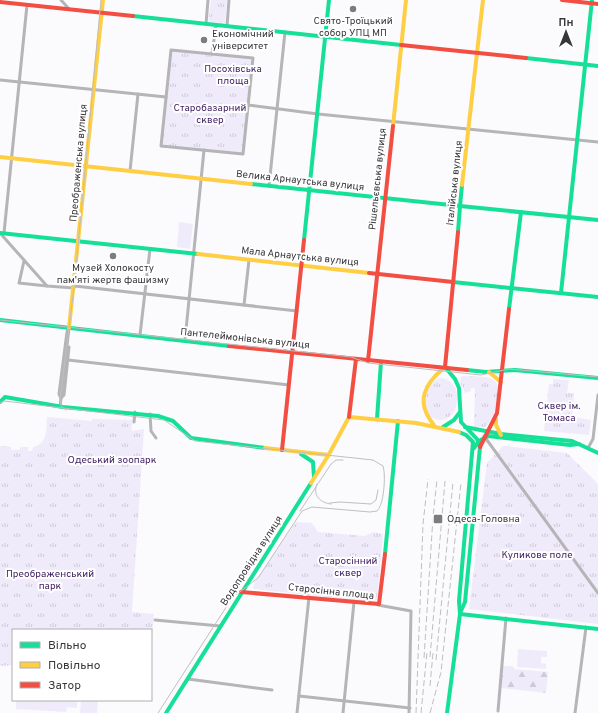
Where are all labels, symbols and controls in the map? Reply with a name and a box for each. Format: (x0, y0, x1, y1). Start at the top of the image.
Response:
marker: Свято-Троїцький собор УПЦ МП (348, 4, 358, 14)
north arrow (546, 12, 586, 52)
place label: Свято-Троїцький собор УПЦ МП (313, 15, 393, 40)
text: Пн (559, 16, 573, 30)
place label: Економічний університет (212, 28, 274, 53)
marker: Економічний університет (199, 35, 209, 45)
park label: Посохівська площа (204, 63, 262, 88)
park label: Старобазарний сквер (174, 102, 247, 127)
street label: Преображенська вулиця (67, 104, 91, 222)
street label: Рішельєвська вулиця (366, 127, 390, 231)
street label: Італійська вулиця (444, 140, 466, 226)
street label: Велика Арнаутська вулиця (235, 168, 365, 194)
street label: Мала Арнаутська вулиця (241, 244, 359, 270)
marker: Музей Холокосту пам'яті жертв фашизму (108, 251, 118, 261)
place label: Музей Холокосту пам'яті жертв фашизму (57, 262, 169, 287)
street label: Пантелеймонівська вулиця (180, 326, 310, 352)
park label: Сквер ім. Томаса (538, 400, 580, 425)
park label: Одеський зоопарк (68, 454, 157, 467)
marker: Одеса-Головна (432, 513, 444, 525)
place label: Одеса-Головна (447, 513, 520, 526)
street label: Водопровідна вулиця (218, 514, 286, 608)
park label: Куликове поле (501, 549, 573, 562)
park label: Старосінний сквер (319, 555, 378, 580)
park label: Преображенський парк (6, 568, 94, 593)
street label: Старосінна площа (287, 581, 375, 603)
legend (12, 629, 152, 701)
text: Вільно (48, 638, 87, 654)
text: Повільно (48, 658, 101, 674)
text: Затор (48, 678, 81, 694)

